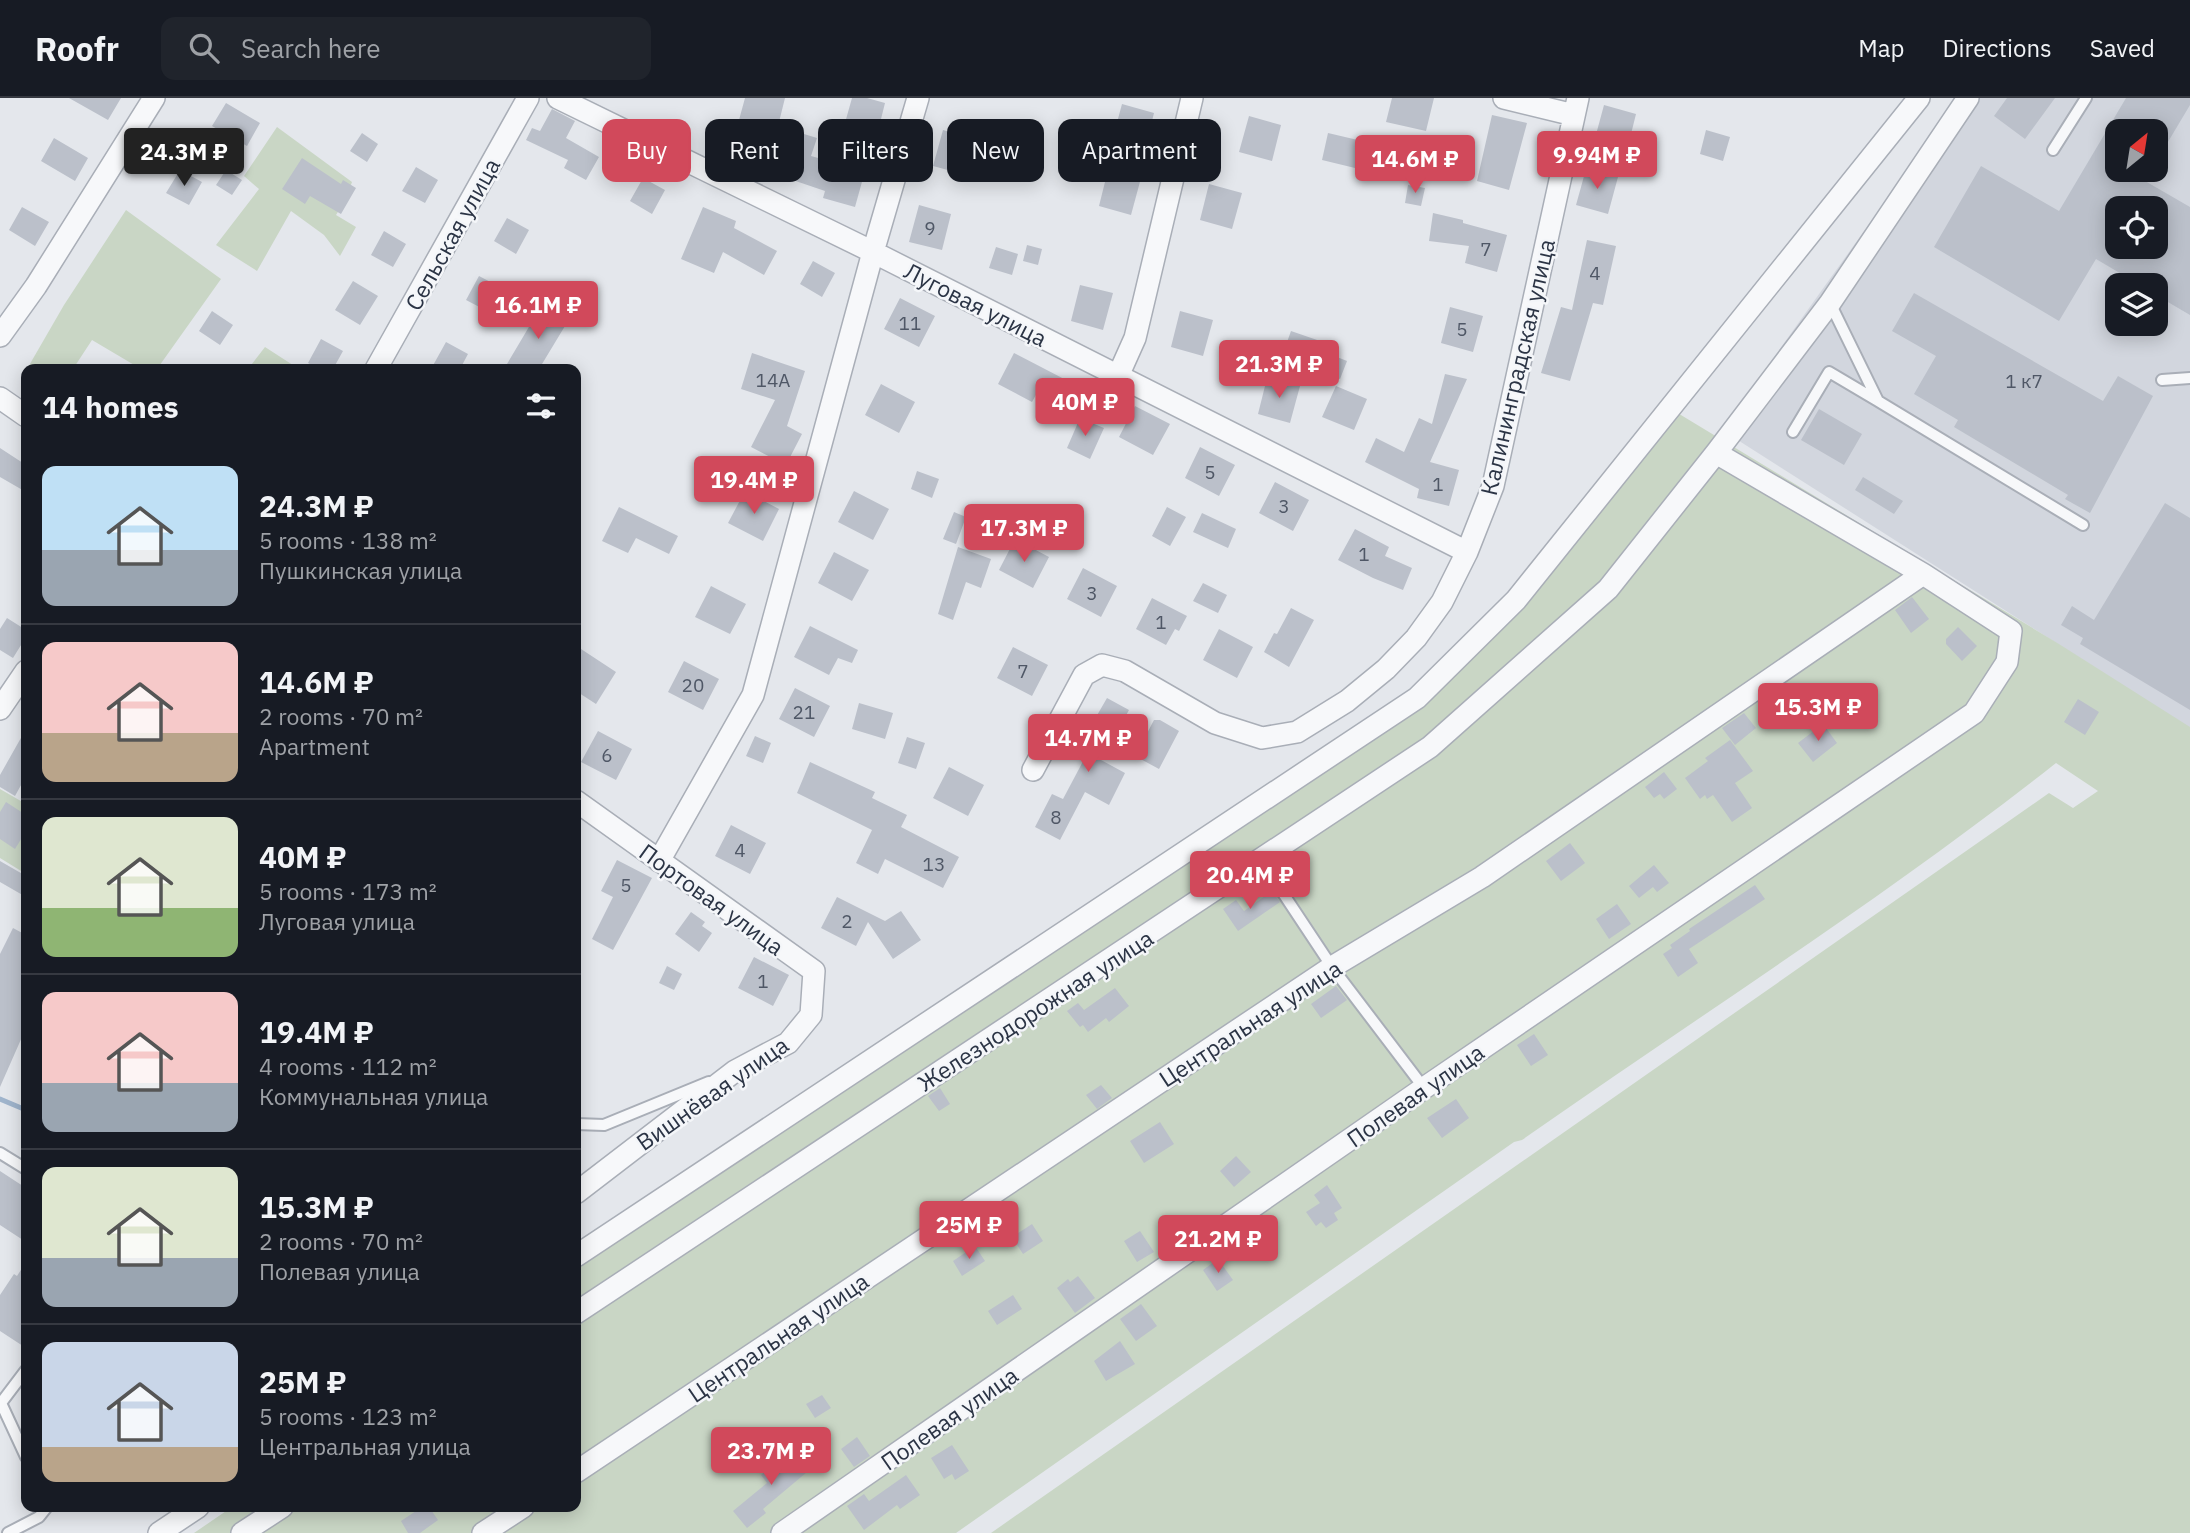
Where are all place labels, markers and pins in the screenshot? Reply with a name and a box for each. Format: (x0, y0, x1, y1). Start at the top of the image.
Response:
pin: 24.3M ₽ (119, 129, 249, 188)
pin: 9.94M ₽ (1532, 132, 1662, 191)
pin: 14.6M ₽ (1350, 136, 1480, 195)
pin: 16.1M ₽ (473, 282, 603, 341)
pin: 21.3M ₽ (1214, 341, 1344, 400)
pin: 40M ₽ (1036, 378, 1134, 438)
pin: 19.4M ₽ (689, 456, 819, 516)
pin: 17.3M ₽ (959, 504, 1089, 564)
pin: 15.3M ₽ (1753, 684, 1883, 743)
pin: 14.7M ₽ (1023, 714, 1153, 774)
pin: 20.4M ₽ (1185, 852, 1315, 911)
pin: 25M ₽ (920, 1202, 1018, 1261)
pin: 21.2M ₽ (1153, 1216, 1283, 1275)
pin: 23.7M ₽ (706, 1428, 836, 1487)

